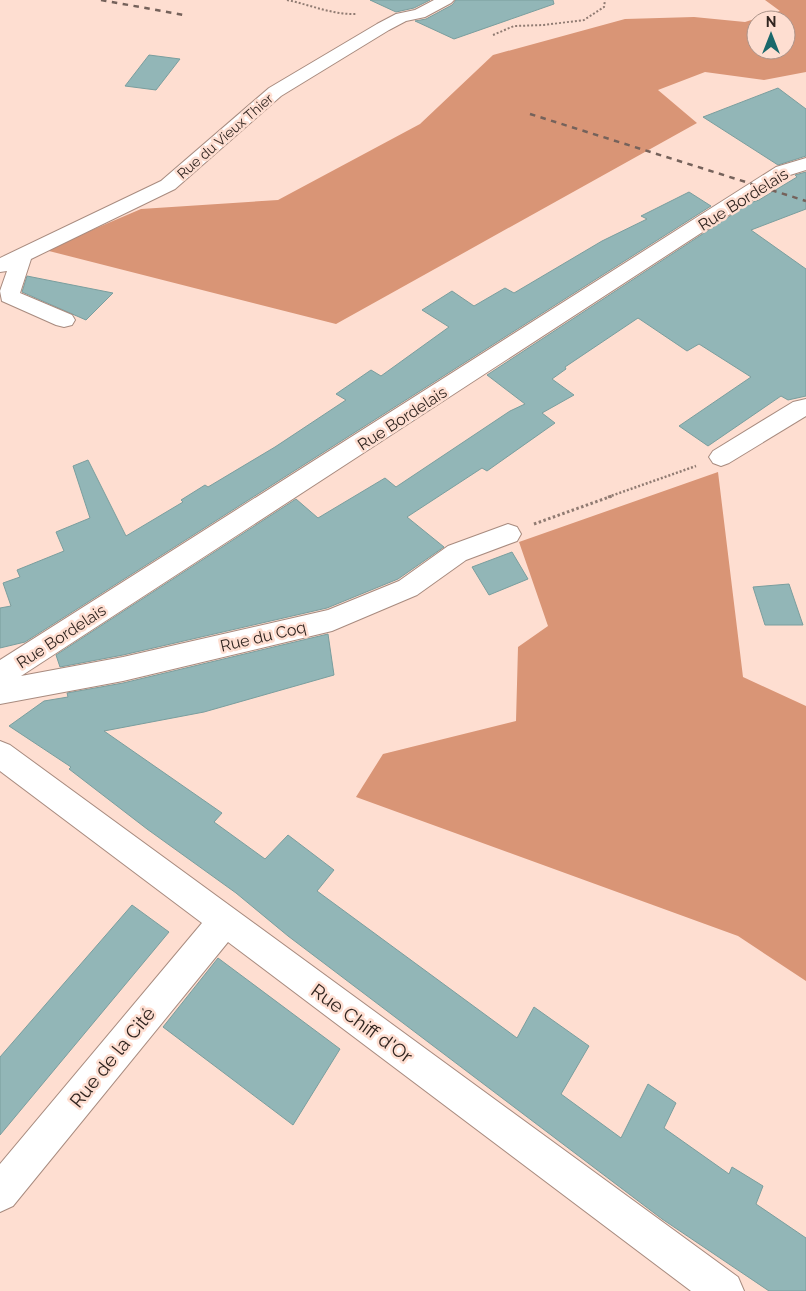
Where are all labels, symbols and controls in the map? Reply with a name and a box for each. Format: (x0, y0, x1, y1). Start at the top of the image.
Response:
north arrow (746, 10, 796, 60)
text: N (766, 14, 776, 30)
street label: Rue du Vieux Thier (174, 90, 276, 182)
street label: Rue Bordelais (695, 164, 792, 235)
street label: Rue Bordelais (354, 382, 451, 454)
street label: Rue Bordelais (13, 600, 110, 672)
street label: Rue du Coq (218, 617, 308, 656)
street label: Rue Chiff d'Or (307, 979, 417, 1067)
street label: Rue de la Cité (65, 1003, 159, 1111)

